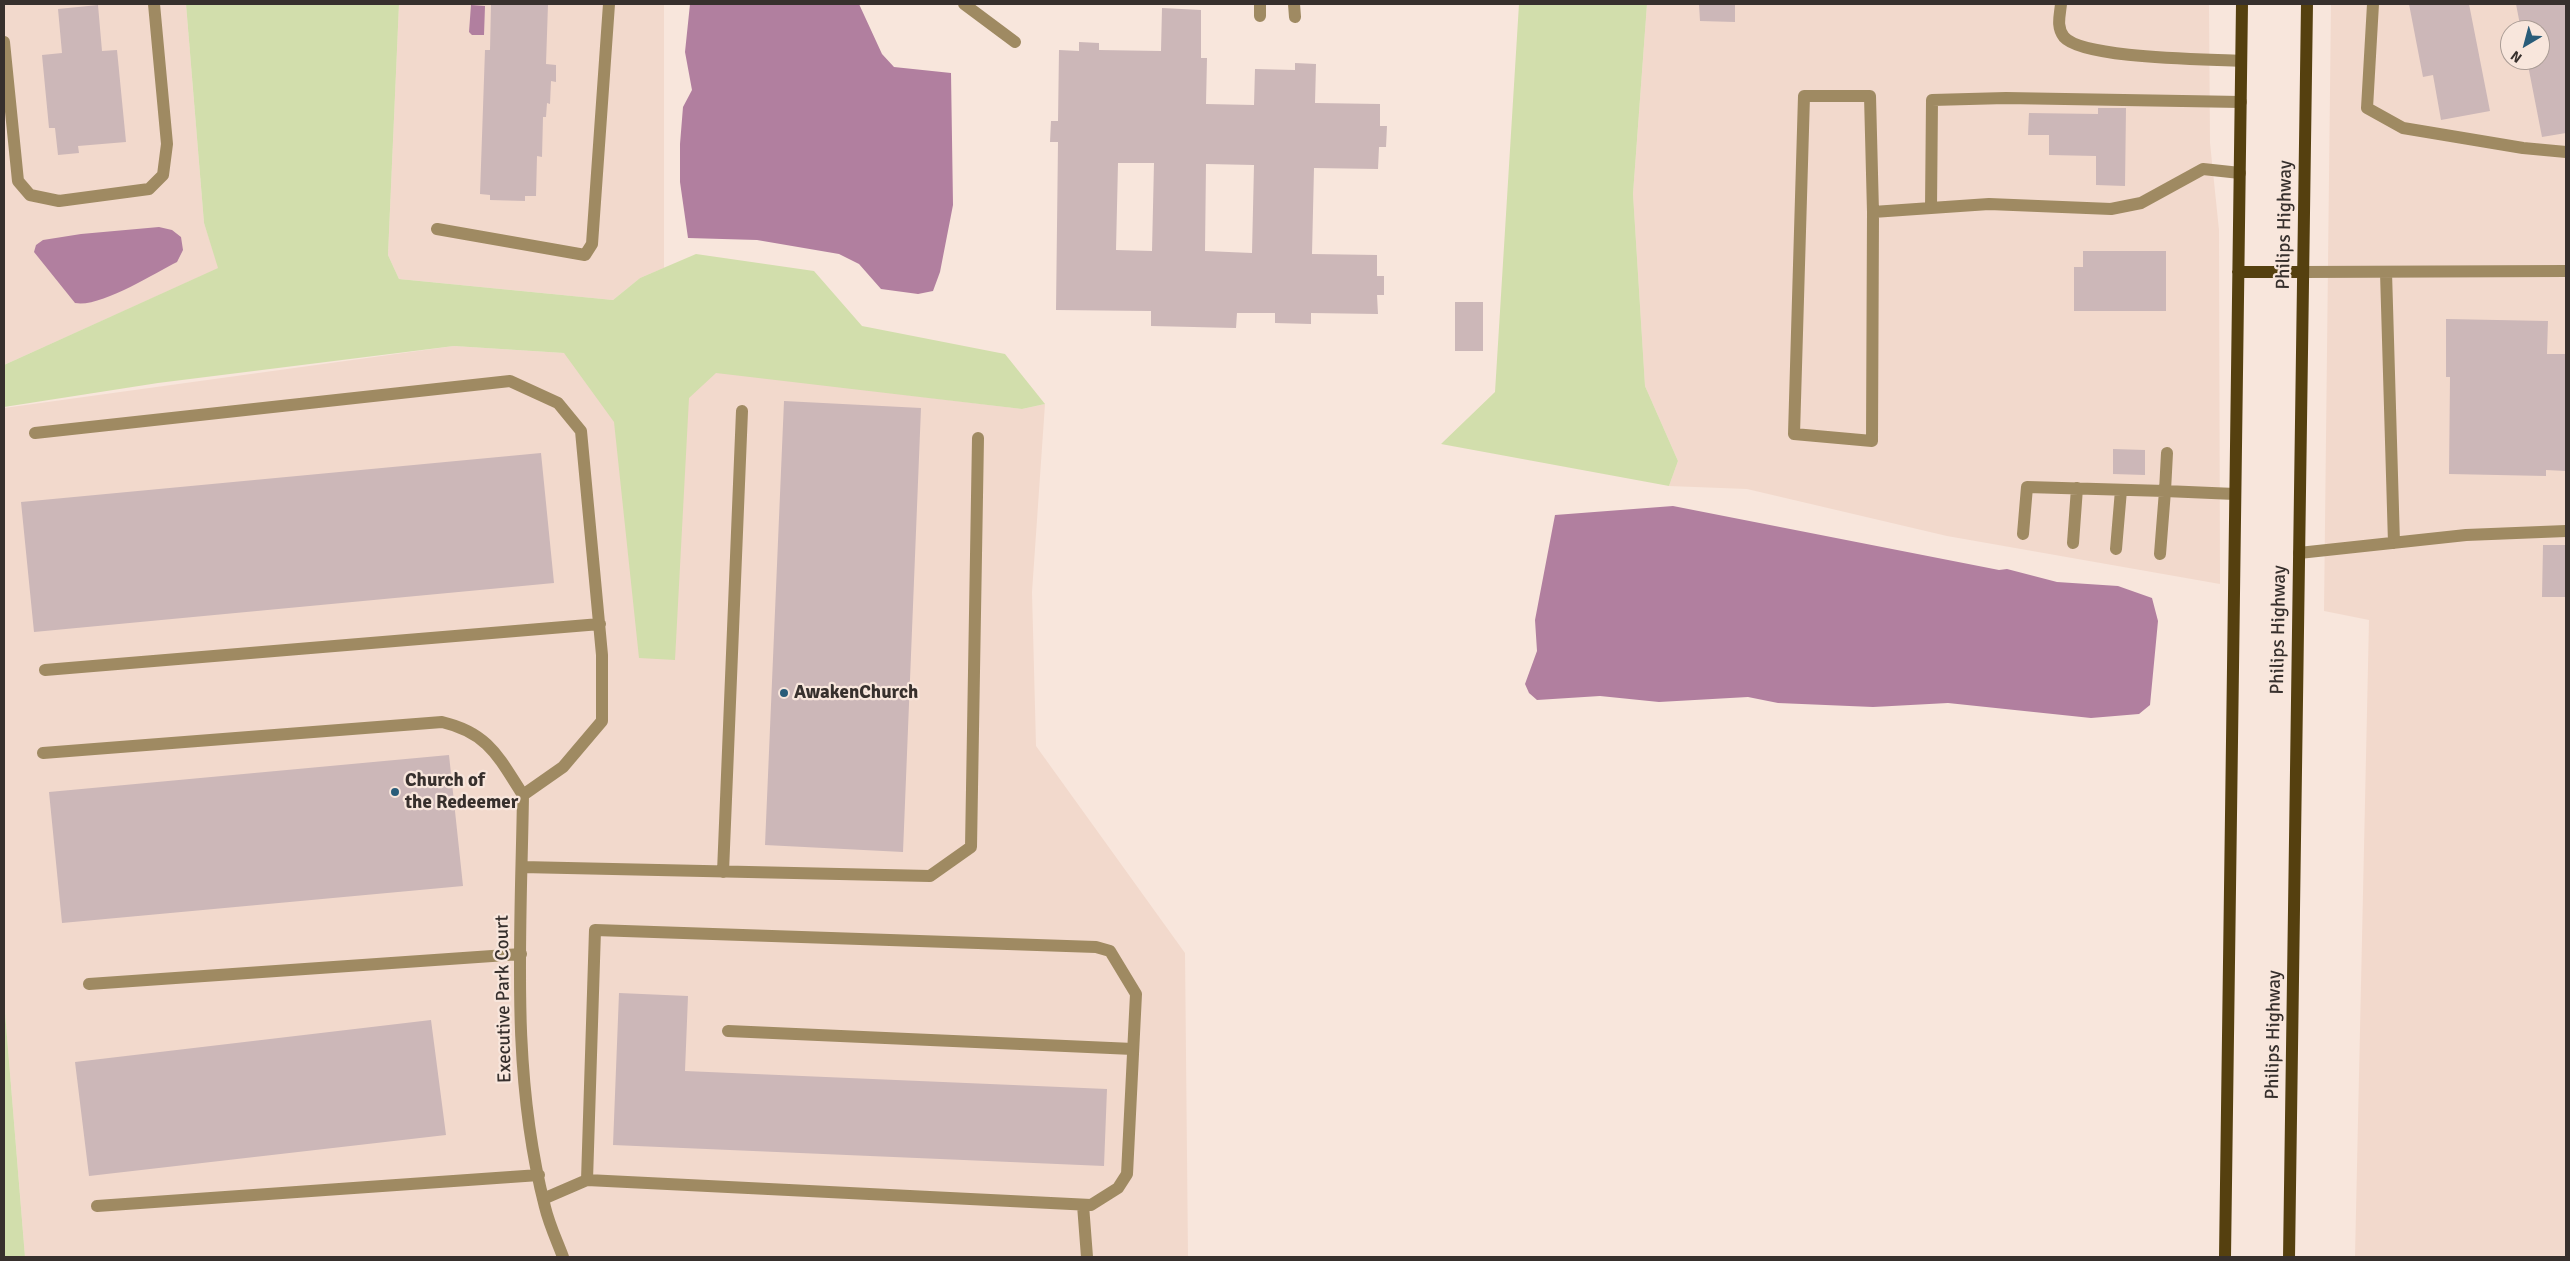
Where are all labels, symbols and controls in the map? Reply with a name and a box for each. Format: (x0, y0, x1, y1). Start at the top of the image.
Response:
north arrow (2500, 20, 2550, 70)
text: N (2507, 47, 2525, 66)
street label: Philips Highway (2272, 160, 2298, 290)
street label: Philips Highway (2266, 565, 2292, 695)
place label: AwakenChurch (794, 682, 918, 704)
marker: AwakenChurch (778, 687, 790, 699)
place label: Church of the Redeemer (405, 770, 518, 814)
marker: Church of the Redeemer (389, 786, 401, 798)
street label: Executive Park Court (491, 915, 517, 1083)
street label: Philips Highway (2261, 970, 2287, 1100)

